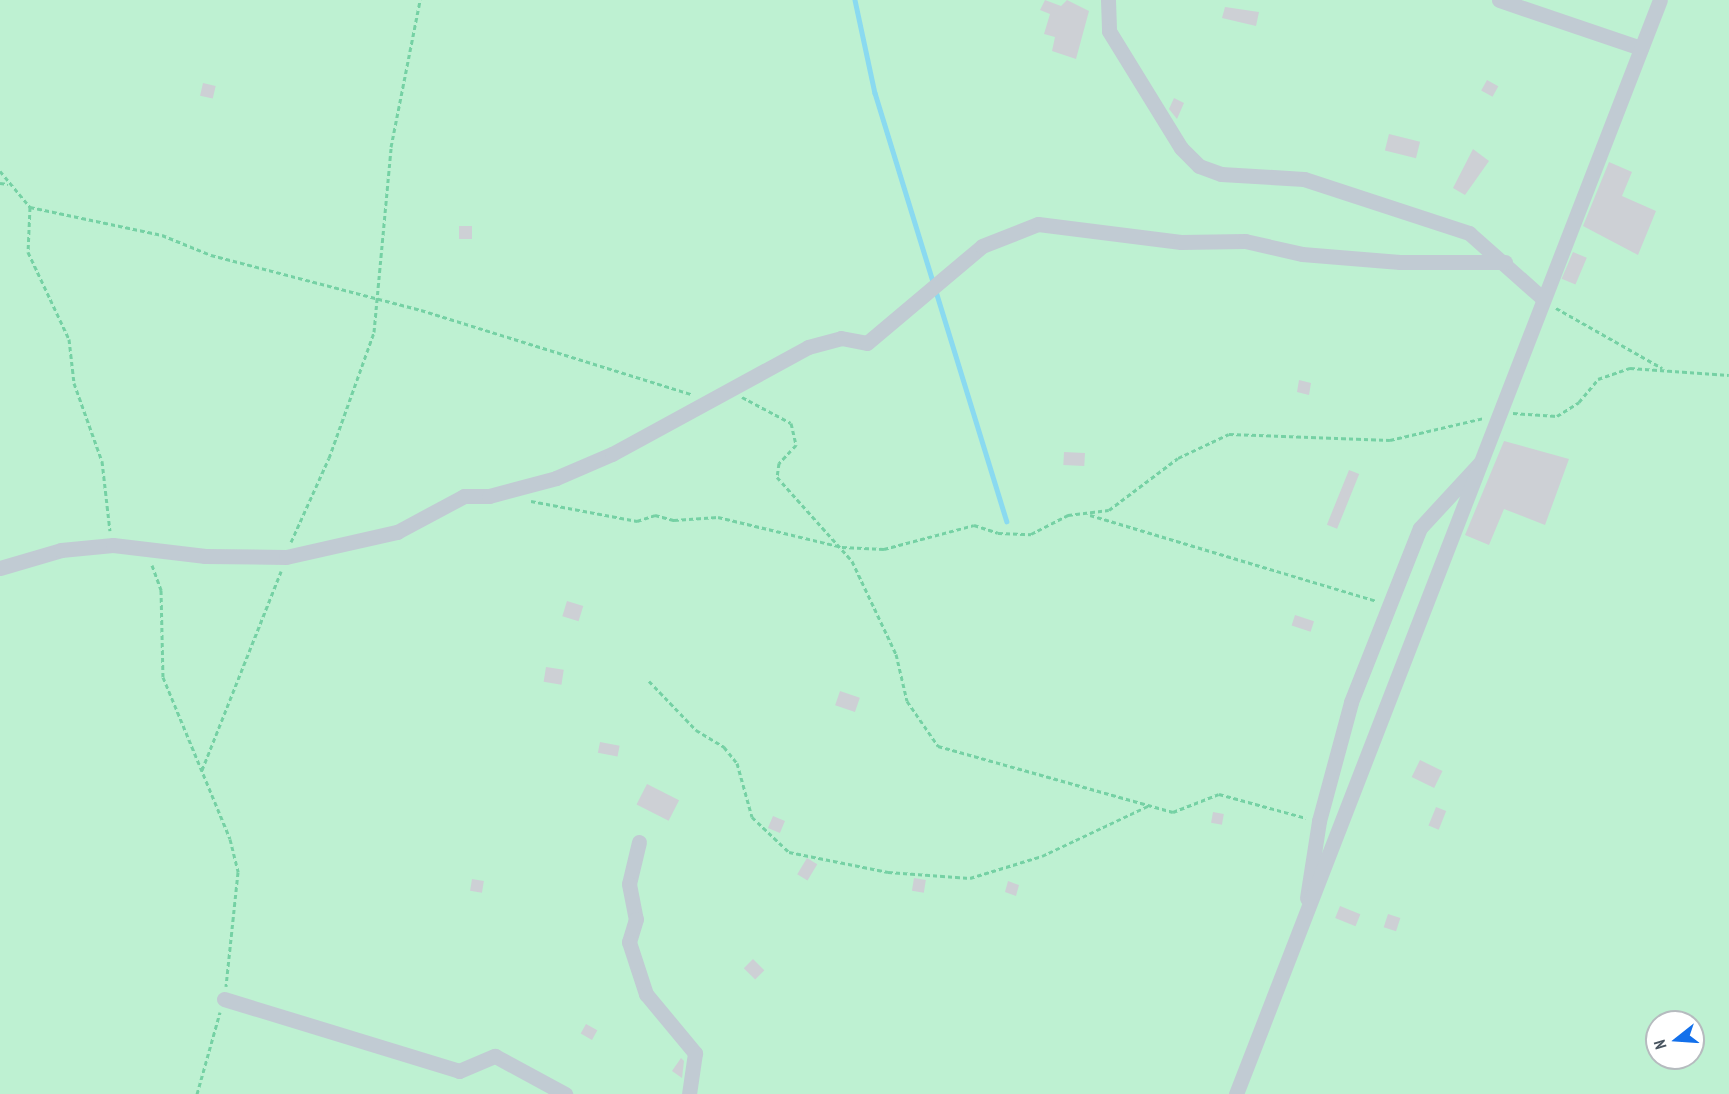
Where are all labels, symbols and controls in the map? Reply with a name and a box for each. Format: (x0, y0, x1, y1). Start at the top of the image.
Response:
north arrow (1645, 1010, 1705, 1070)
text: N (1649, 1038, 1671, 1052)

